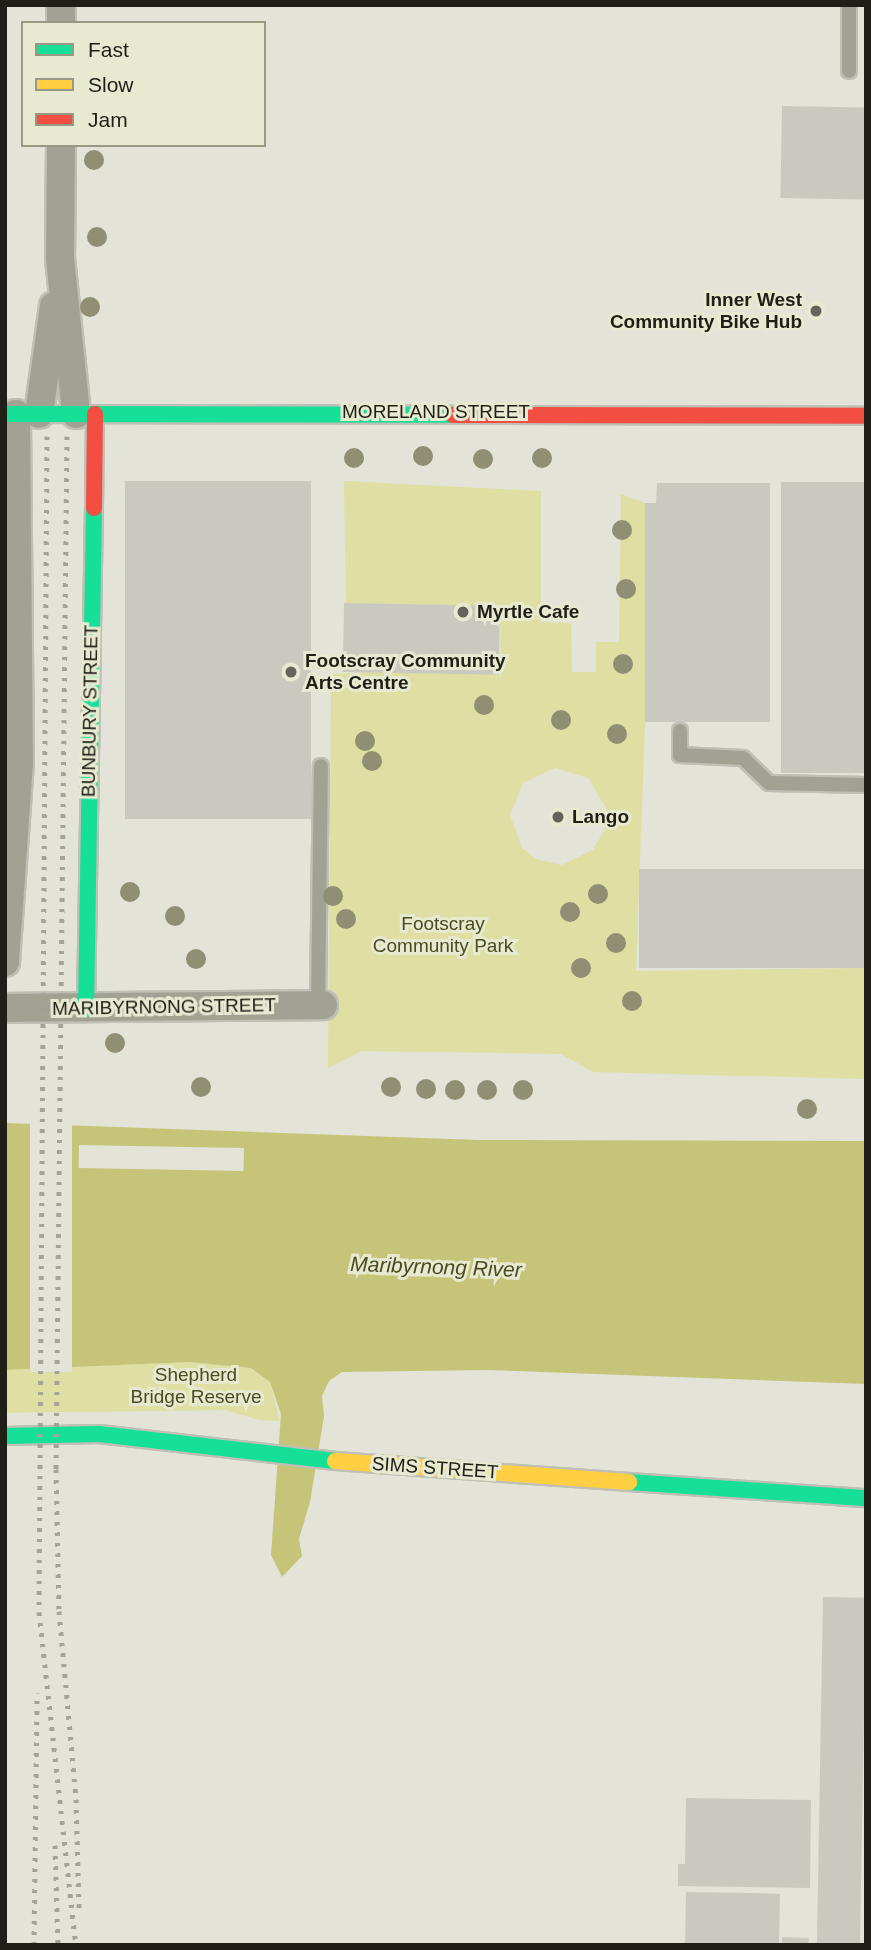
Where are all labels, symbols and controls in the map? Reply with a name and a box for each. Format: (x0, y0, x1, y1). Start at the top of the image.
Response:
legend (21, 21, 266, 147)
text: Fast (88, 38, 129, 61)
text: Slow (88, 73, 134, 96)
text: Jam (88, 108, 128, 131)
place label: Inner West Community Bike Hub (610, 289, 802, 333)
marker: Inner West Community Bike Hub (808, 303, 824, 319)
street label: MORELAND STREET (342, 401, 530, 423)
place label: Myrtle Cafe (477, 601, 579, 623)
marker: Myrtle Cafe (455, 604, 471, 620)
street label: BUNBURY STREET (77, 624, 103, 798)
place label: Footscray Community Arts Centre (305, 650, 506, 694)
marker: Footscray Community Arts Centre (283, 664, 299, 680)
place label: Lango (572, 806, 629, 828)
marker: Lango (550, 809, 566, 825)
park label: Footscray Community Park (373, 913, 513, 957)
street label: MARIBYRNONG STREET (52, 994, 276, 1020)
water label: Maribyrnong River (350, 1251, 522, 1283)
park label: Shepherd Bridge Reserve (131, 1364, 261, 1408)
street label: SIMS STREET (371, 1452, 499, 1484)

